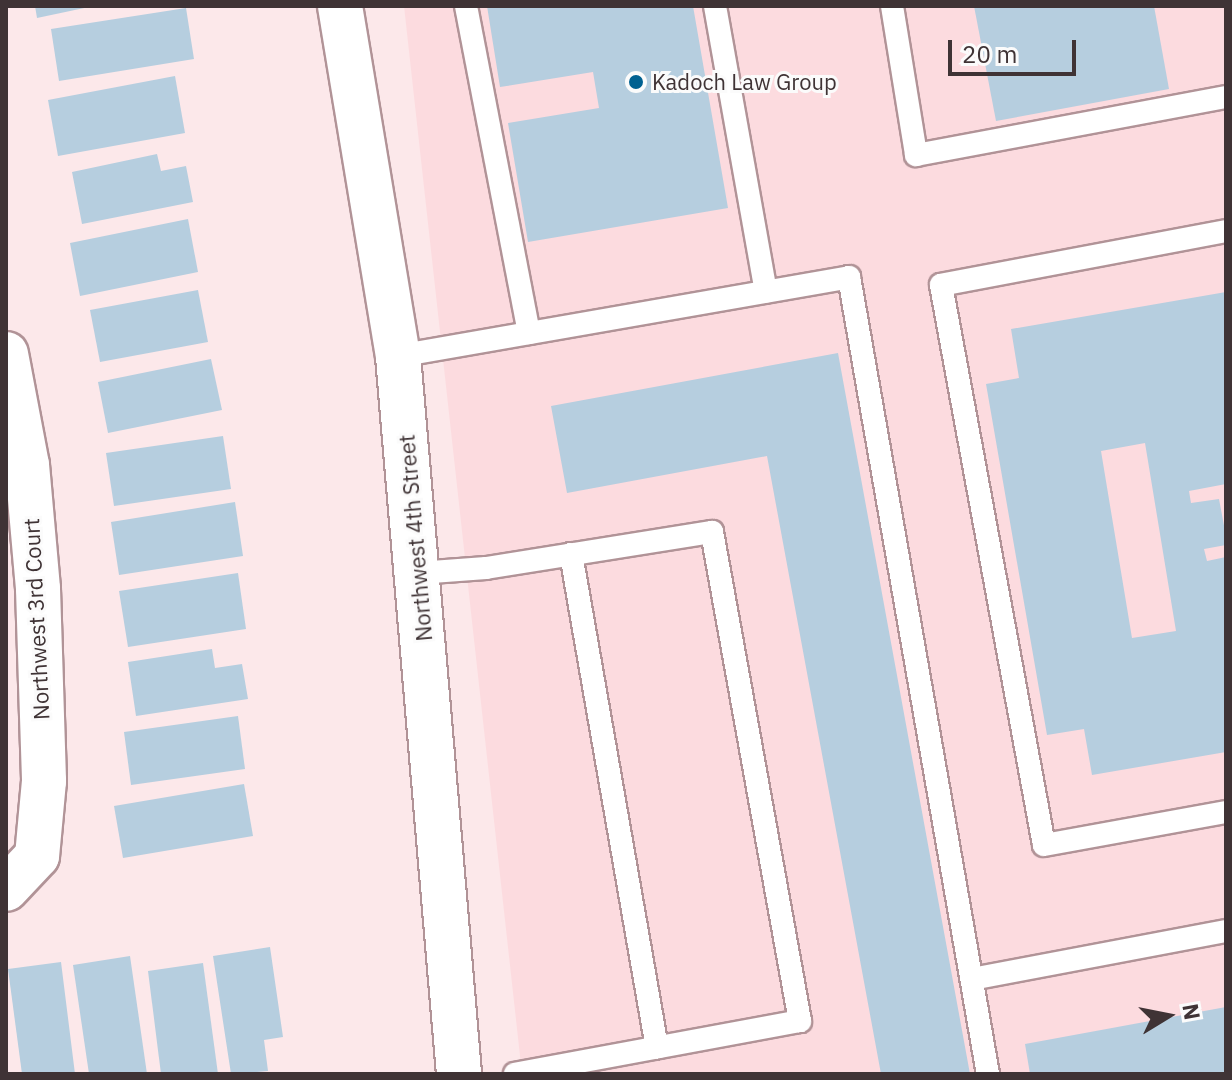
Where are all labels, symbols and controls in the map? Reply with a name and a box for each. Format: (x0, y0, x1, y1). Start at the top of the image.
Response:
scale bar (952, 24, 1080, 74)
text: 20 m (962, 38, 1017, 70)
place label: Kadoch Law Group (652, 69, 837, 95)
marker: Kadoch Law Group (627, 73, 645, 91)
street label: Northwest 4th Street (393, 434, 437, 642)
street label: Northwest 3rd Court (18, 517, 54, 721)
north arrow (1128, 976, 1208, 1056)
text: N (1176, 1001, 1208, 1022)

